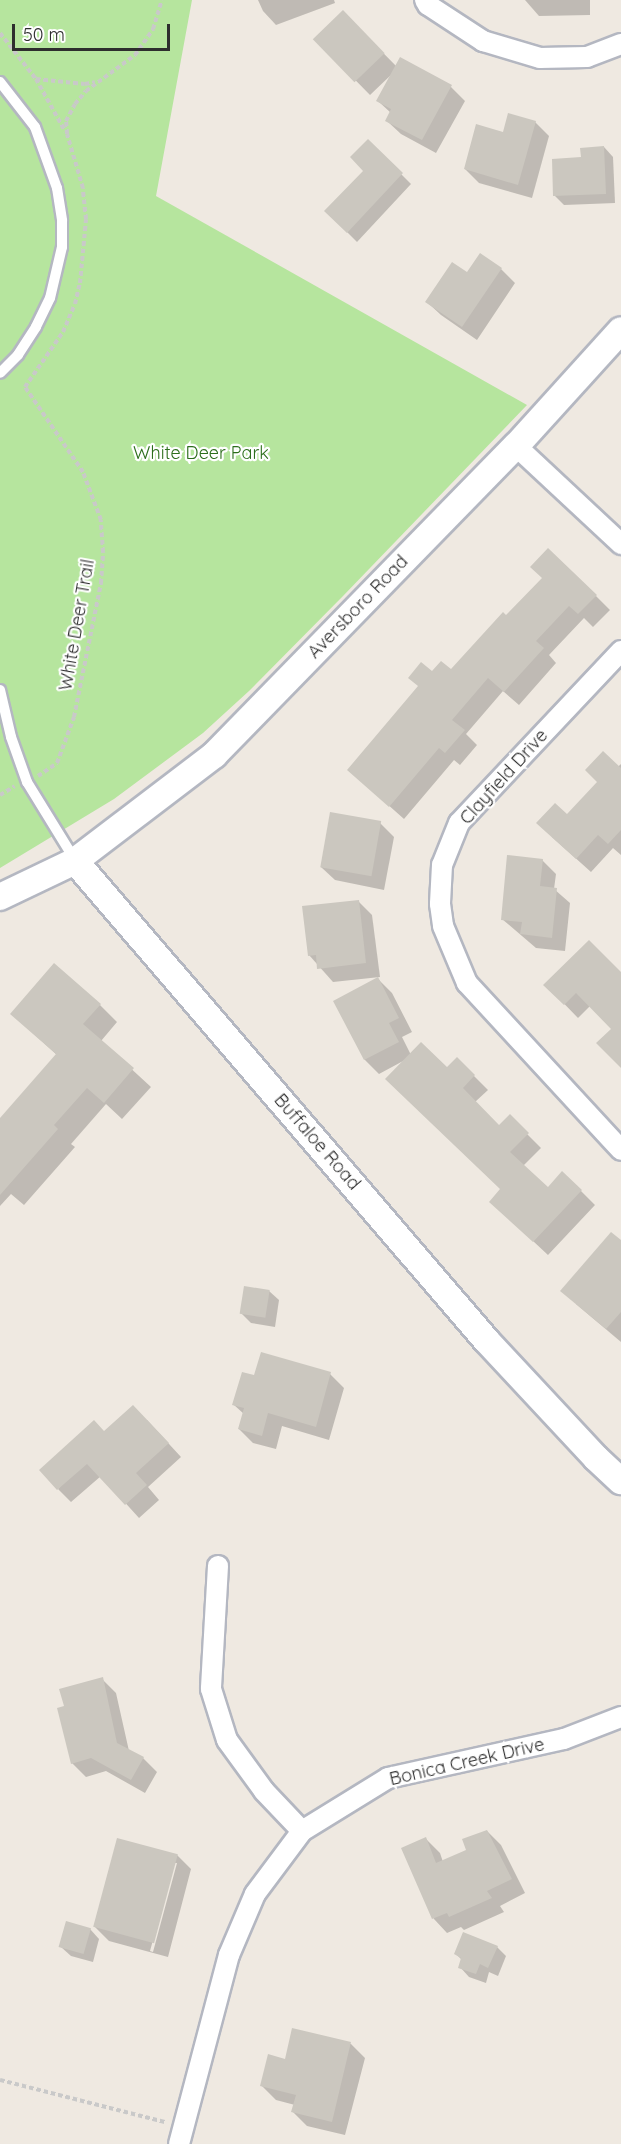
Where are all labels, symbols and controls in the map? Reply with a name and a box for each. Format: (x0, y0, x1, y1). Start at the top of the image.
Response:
scale bar (15, 12, 172, 50)
text: 50 m (23, 23, 65, 46)
park label: White Deer Park (133, 442, 269, 464)
street label: Aversboro Road (303, 551, 413, 663)
street label: White Deer Trail (55, 558, 99, 692)
street label: Clayfield Drive (456, 725, 552, 829)
street label: Buffaloe Road (269, 1089, 365, 1195)
street label: Bonica Creek Drive (387, 1734, 547, 1790)

